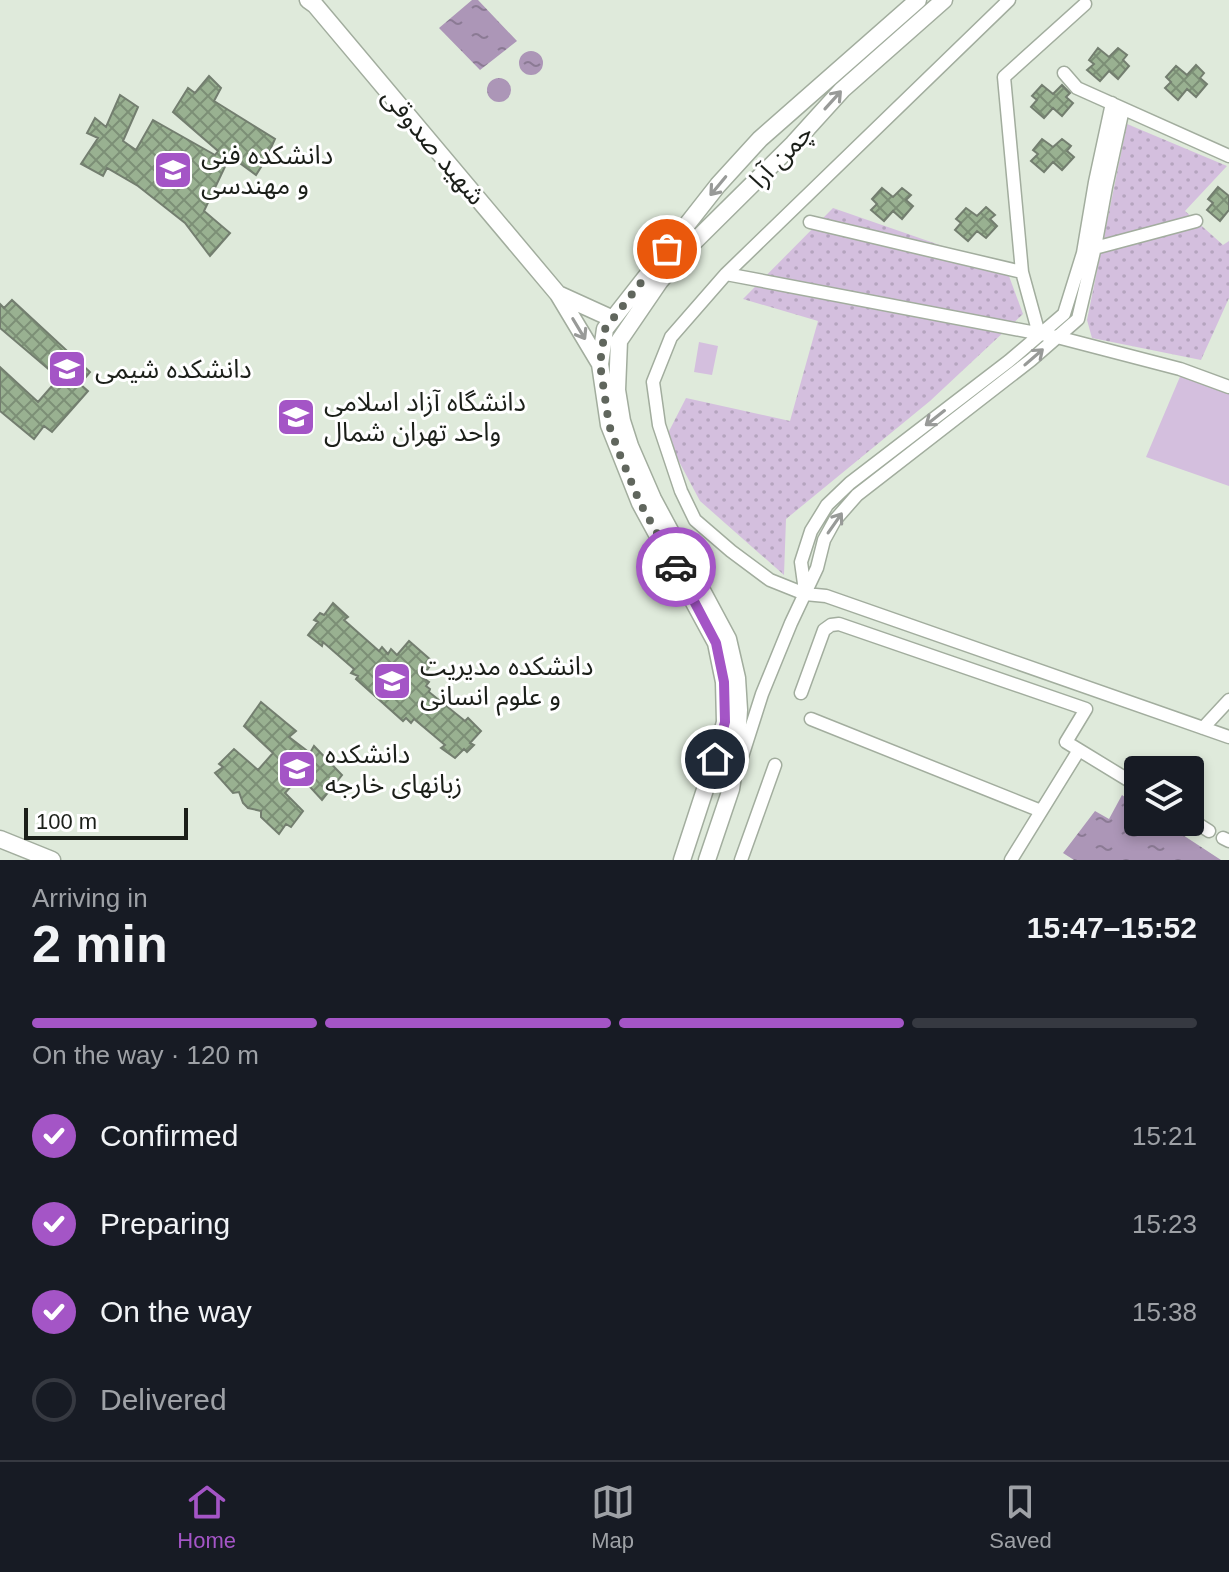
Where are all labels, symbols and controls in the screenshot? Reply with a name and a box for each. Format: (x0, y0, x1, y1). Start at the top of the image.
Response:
street label: شهید صدوقی (376, 81, 492, 211)
one-way arrow (824, 91, 842, 111)
street label: چمن آرا (743, 118, 820, 196)
place label: دانشکده فنی و مهندسی (201, 140, 333, 200)
school or university icon: دانشکده فنی و مهندسی (152, 149, 194, 191)
one-way arrow (709, 176, 727, 196)
pin (633, 215, 701, 283)
icon: bag (645, 227, 689, 271)
one-way arrow (571, 317, 587, 340)
school or university icon: دانشکده شیمی (46, 348, 88, 390)
one-way arrow (1024, 348, 1044, 366)
place label: دانشکده شیمی (95, 354, 252, 384)
place label: دانشگاه آزاد اسلامی واحد تهران شمال (324, 387, 526, 447)
school or university icon: دانشگاه آزاد اسلامی واحد تهران شمال (275, 396, 317, 438)
one-way arrow (925, 409, 946, 426)
one-way arrow (827, 512, 843, 534)
courier (636, 527, 716, 607)
icon: car (654, 545, 698, 589)
place label: دانشکده مدیریت و علوم انسانی (420, 651, 593, 716)
school or university icon: دانشکده مدیریت و علوم انسانی (371, 660, 413, 702)
pin (681, 725, 749, 793)
icon: home (693, 737, 737, 781)
place label: دانشکده زبانهای خارجه (325, 739, 462, 799)
school or university icon: دانشکده زبانهای خارجه (276, 748, 318, 790)
map controls (1124, 756, 1204, 836)
button: layers (1124, 756, 1204, 836)
scale bar (24, 804, 188, 840)
text: 100 m (36, 809, 97, 834)
text: Arriving in (32, 883, 148, 913)
text: 15:47–15:52 (1027, 911, 1197, 944)
text: 2 min (32, 915, 168, 973)
text: On the way · 120 m (32, 1040, 259, 1070)
icon: check (32, 1114, 76, 1158)
text: Confirmed (100, 1119, 238, 1152)
text: 15:21 (1132, 1121, 1197, 1151)
icon: check (32, 1202, 76, 1246)
text: Preparing (100, 1207, 230, 1240)
text: 15:23 (1132, 1209, 1197, 1239)
icon: check (32, 1290, 76, 1334)
text: On the way (100, 1295, 252, 1328)
text: 15:38 (1132, 1297, 1197, 1327)
text: Delivered (100, 1383, 227, 1416)
tab: Home (177, 1480, 236, 1554)
tab: Map (591, 1480, 635, 1554)
tab: Saved (989, 1480, 1052, 1554)

